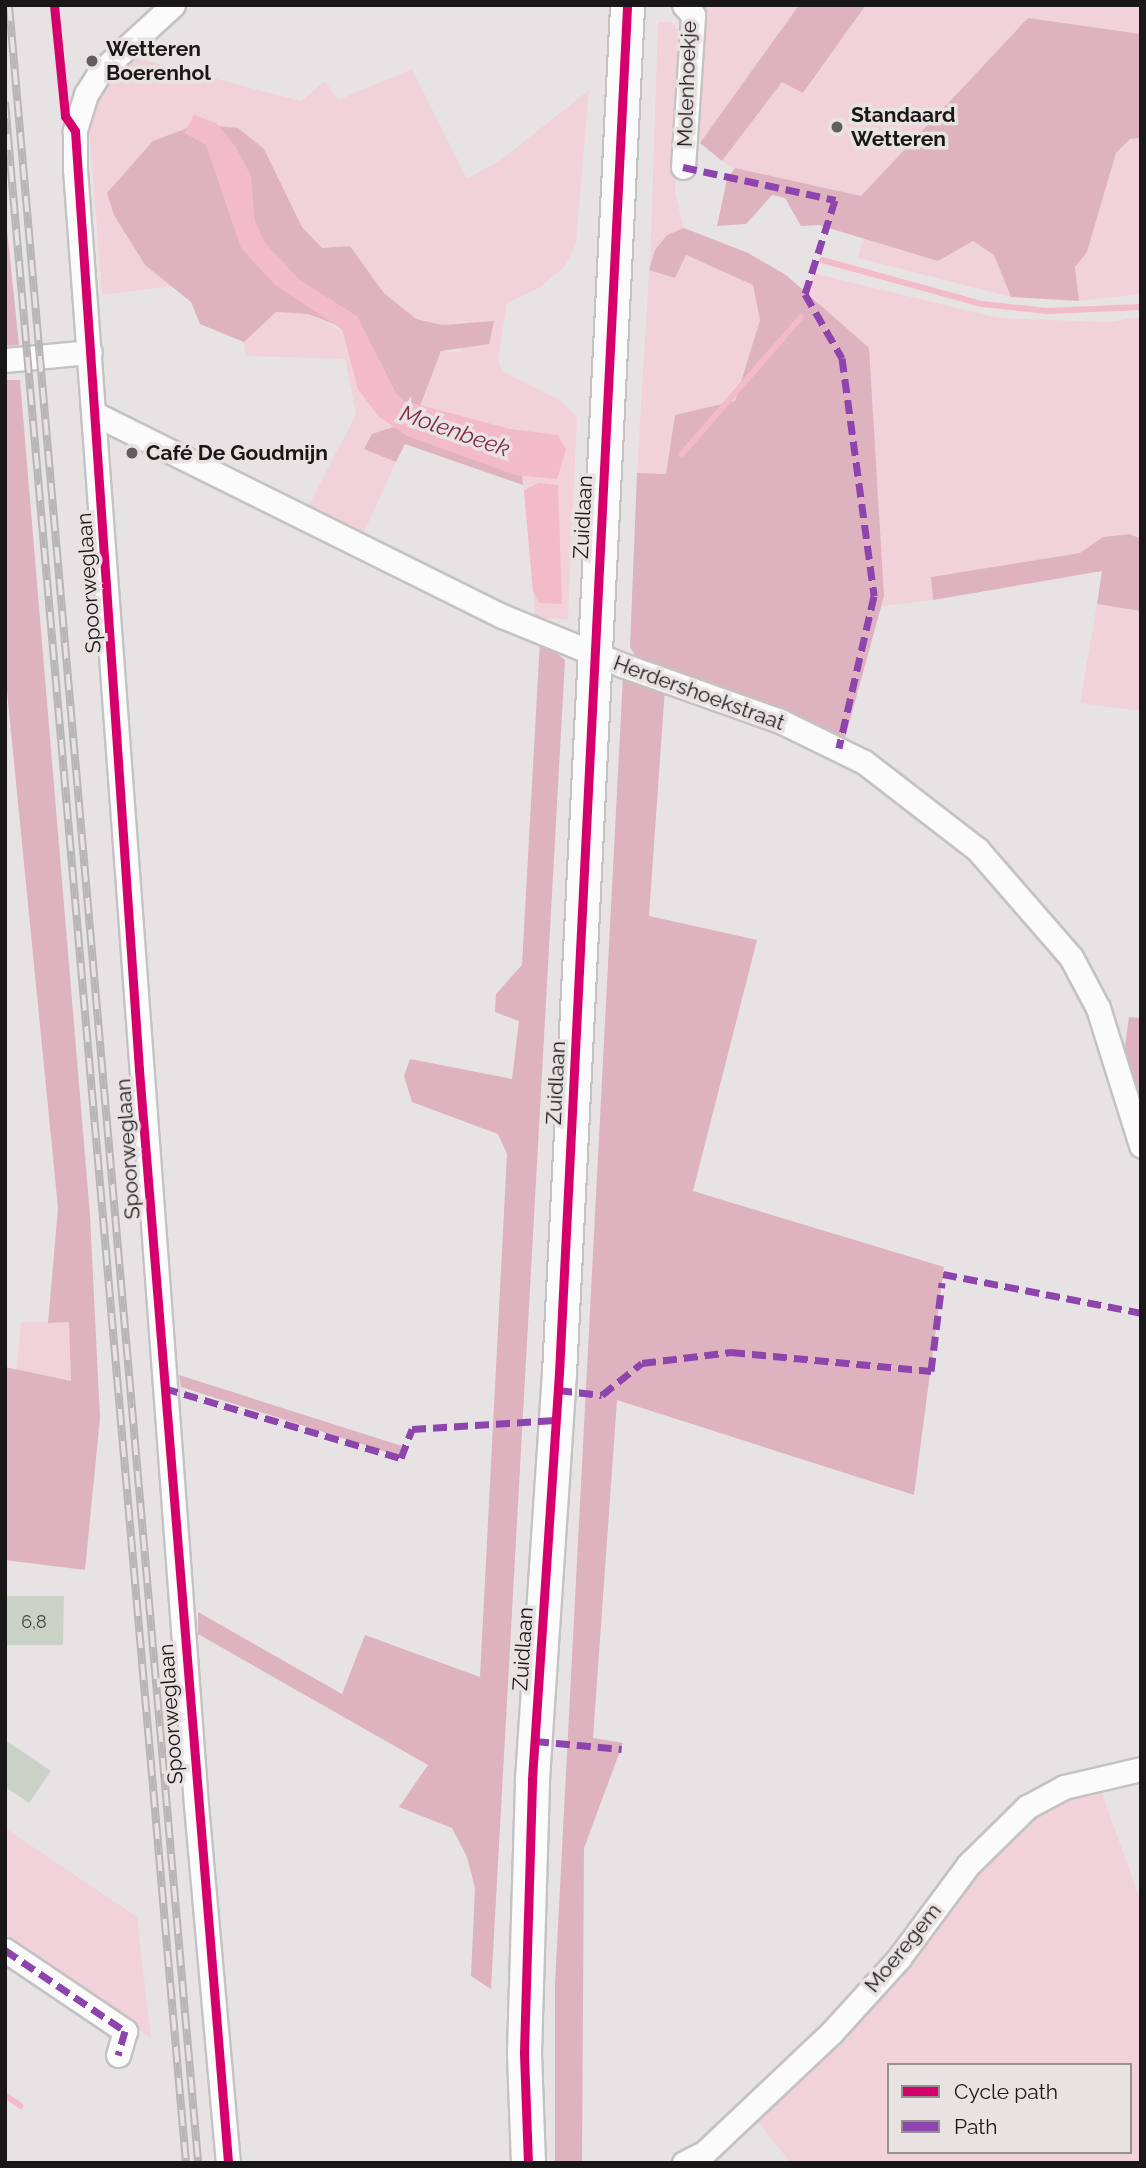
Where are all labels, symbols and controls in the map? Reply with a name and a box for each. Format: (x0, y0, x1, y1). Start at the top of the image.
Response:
street label: Molenhoekje (672, 20, 702, 148)
place label: Wetteren Boerenhol (106, 36, 211, 86)
marker: Wetteren Boerenhol (84, 53, 100, 69)
place label: Standaard Wetteren (851, 102, 956, 152)
marker: Standaard Wetteren (829, 119, 845, 135)
water label: Molenbeek (397, 399, 513, 463)
place label: Café De Goudmijn (146, 440, 328, 466)
marker: Café De Goudmijn (124, 445, 140, 461)
street label: Zuidlaan (568, 474, 598, 560)
street label: Spoorweglaan (72, 512, 106, 654)
street label: Herdershoekstraat (610, 650, 788, 736)
street label: Zuidlaan (541, 1040, 571, 1126)
street label: Spoorweglaan (111, 1078, 145, 1220)
street label: Zuidlaan (508, 1606, 538, 1692)
house number: 6,8 (21, 1611, 47, 1633)
street label: Spoorweglaan (154, 1643, 188, 1785)
street label: Moeregem (860, 1898, 946, 1998)
legend (887, 2063, 1132, 2154)
text: Cycle path (954, 2079, 1058, 2104)
text: Path (954, 2114, 998, 2139)

